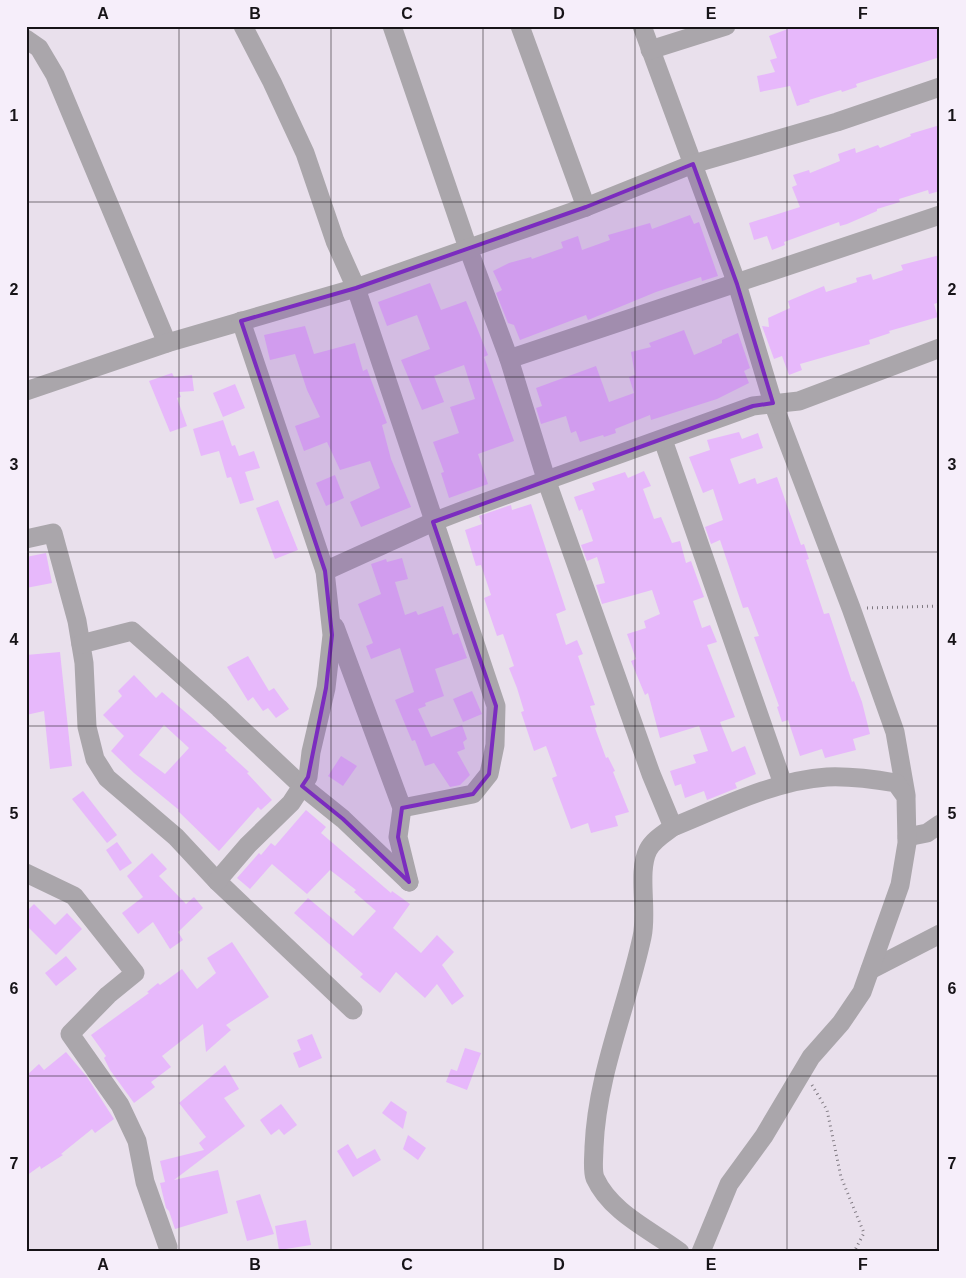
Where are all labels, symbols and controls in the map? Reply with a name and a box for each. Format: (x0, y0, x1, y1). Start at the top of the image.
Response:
text: A (97, 5, 109, 22)
text: B (249, 5, 261, 22)
text: C (401, 5, 413, 22)
text: D (553, 5, 565, 22)
text: E (706, 5, 717, 22)
text: F (858, 5, 868, 22)
text: 1 (10, 107, 19, 124)
text: 1 (948, 107, 957, 124)
text: 2 (10, 281, 19, 298)
text: 2 (948, 281, 957, 298)
text: 3 (10, 456, 19, 473)
text: 3 (948, 456, 957, 473)
text: 4 (10, 631, 19, 648)
text: 4 (948, 631, 957, 648)
text: 5 (10, 805, 19, 822)
text: 5 (948, 805, 957, 822)
text: 6 (10, 980, 19, 997)
text: 6 (948, 980, 957, 997)
text: 7 (10, 1155, 19, 1172)
text: 7 (948, 1155, 957, 1172)
text: A (97, 1256, 109, 1273)
text: B (249, 1256, 261, 1273)
text: C (401, 1256, 413, 1273)
text: D (553, 1256, 565, 1273)
text: E (706, 1256, 717, 1273)
text: F (858, 1256, 868, 1273)

